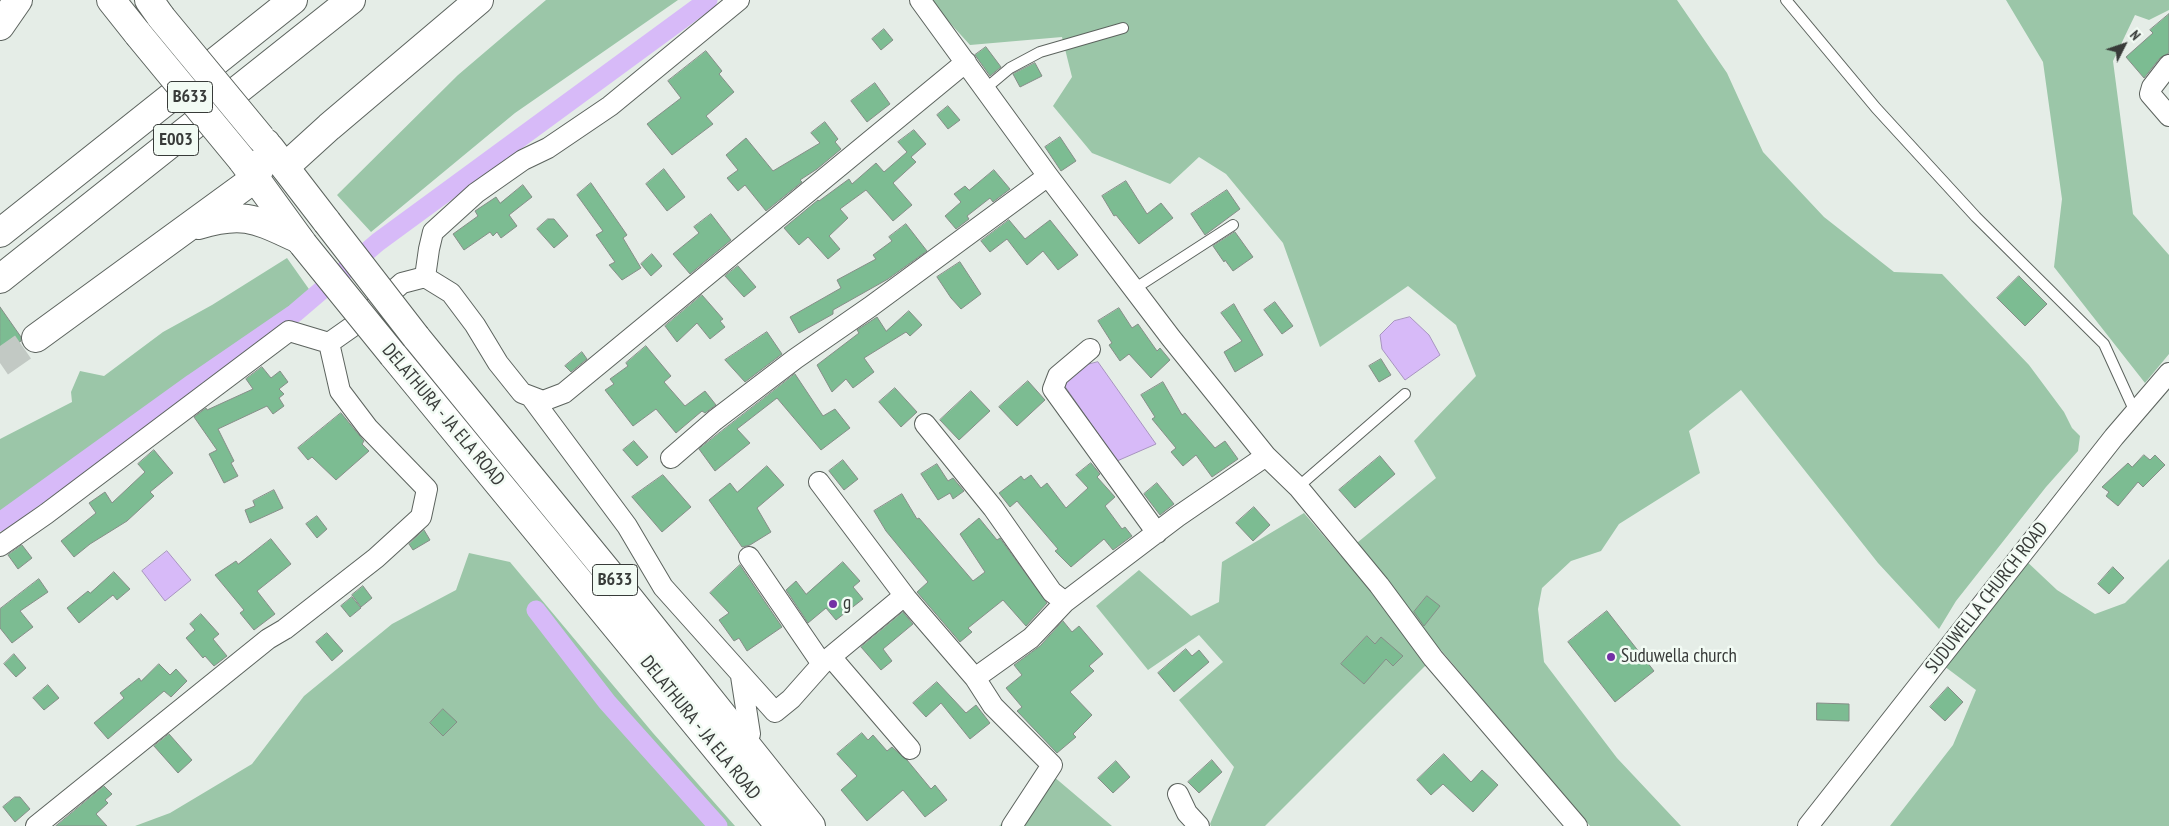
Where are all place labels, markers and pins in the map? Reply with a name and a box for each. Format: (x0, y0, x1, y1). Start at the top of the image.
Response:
place label: g (843, 593, 851, 615)
marker: g (827, 598, 839, 610)
place label: Suduwella church (1621, 646, 1737, 668)
marker: Suduwella church (1605, 651, 1617, 663)

